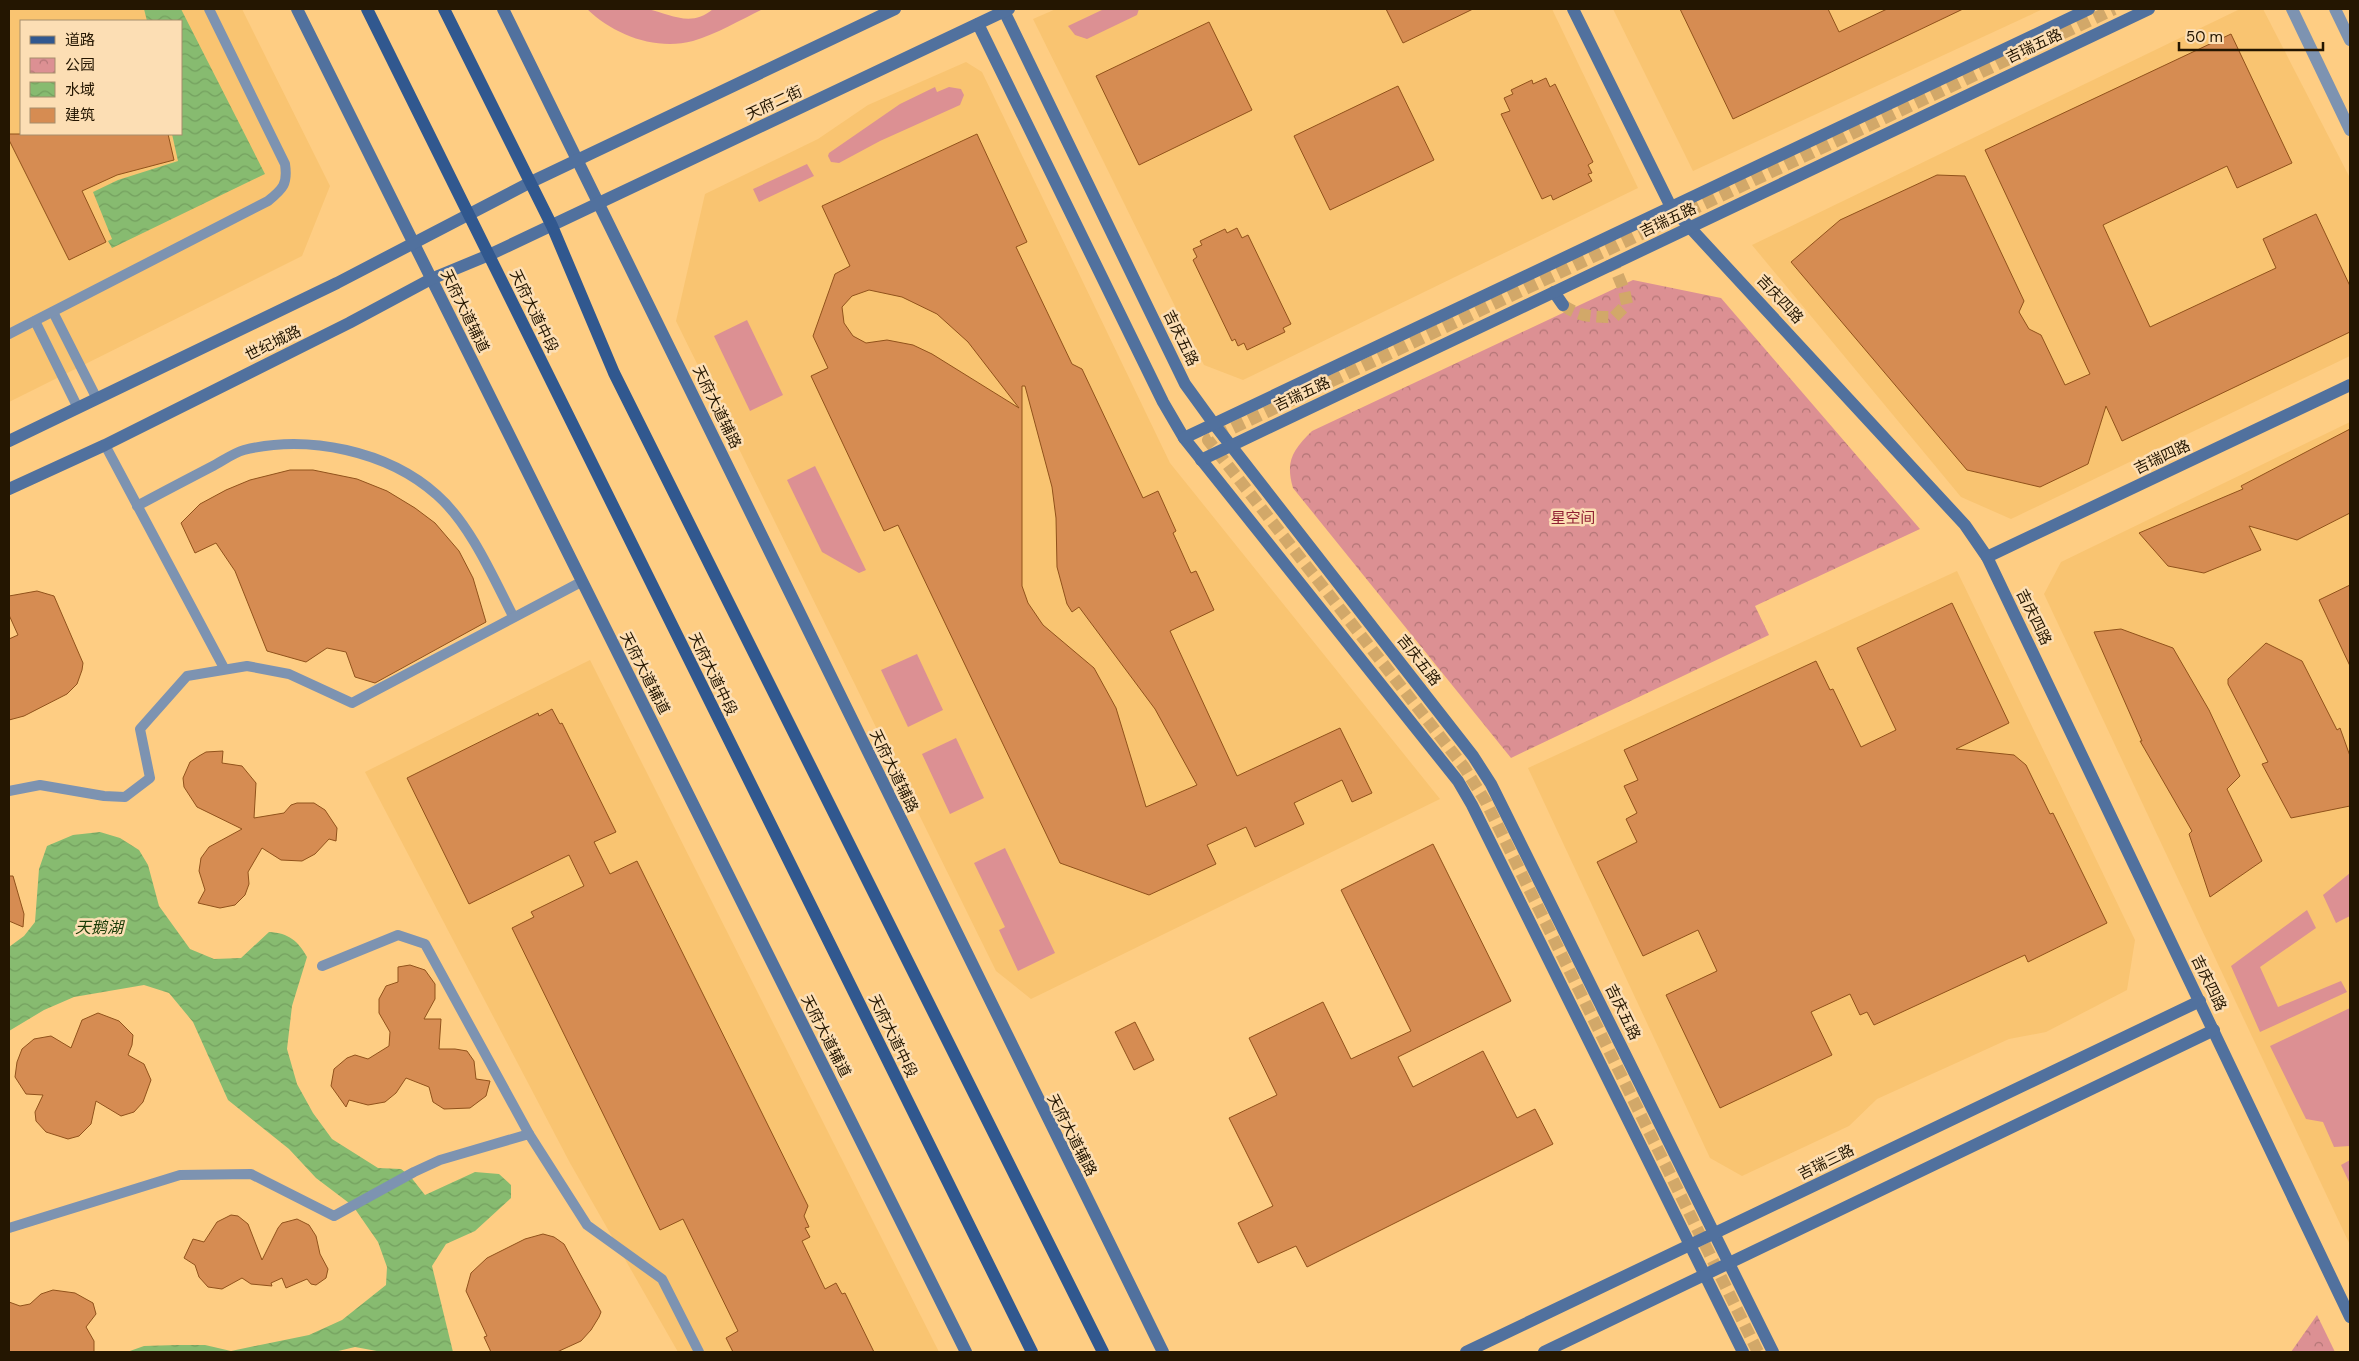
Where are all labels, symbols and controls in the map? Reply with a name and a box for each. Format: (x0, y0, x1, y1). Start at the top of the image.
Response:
legend (20, 20, 182, 135)
scale bar (2179, 20, 2323, 52)
street label: 吉瑞五路 (2003, 24, 2065, 68)
text: 50 m (2186, 27, 2223, 47)
text: 道路 (65, 30, 95, 50)
text: 公园 (65, 55, 95, 75)
text: 水域 (65, 80, 95, 100)
street label: 天府二街 (743, 81, 805, 125)
text: 建筑 (65, 105, 95, 125)
street label: 吉瑞五路 (1637, 198, 1699, 242)
street label: 天府大道辅道 (436, 266, 494, 356)
street label: 天府大道中段 (505, 266, 563, 356)
street label: 吉庆四路 (1752, 270, 1808, 328)
street label: 吉庆五路 (1159, 307, 1203, 369)
street label: 世纪城路 (242, 321, 304, 365)
street label: 天府大道辅路 (688, 362, 746, 452)
street label: 吉瑞五路 (1271, 372, 1333, 416)
street label: 吉瑞四路 (2131, 435, 2193, 479)
park label: 星空间 (1550, 508, 1596, 528)
street label: 吉庆四路 (2012, 586, 2056, 648)
street label: 天府大道辅道 (616, 628, 674, 718)
street label: 天府大道中段 (684, 629, 742, 719)
street label: 吉庆五路 (1393, 630, 1445, 690)
street label: 天府大道辅路 (865, 726, 923, 816)
water label: 天鹅湖 (75, 917, 126, 938)
street label: 吉庆四路 (2187, 952, 2231, 1014)
street label: 吉庆五路 (1601, 981, 1645, 1043)
street label: 天府大道辅道 (797, 991, 855, 1081)
street label: 天府大道中段 (864, 991, 922, 1081)
street label: 天府大道辅路 (1043, 1090, 1101, 1180)
street label: 吉瑞三路 (1795, 1140, 1857, 1184)

